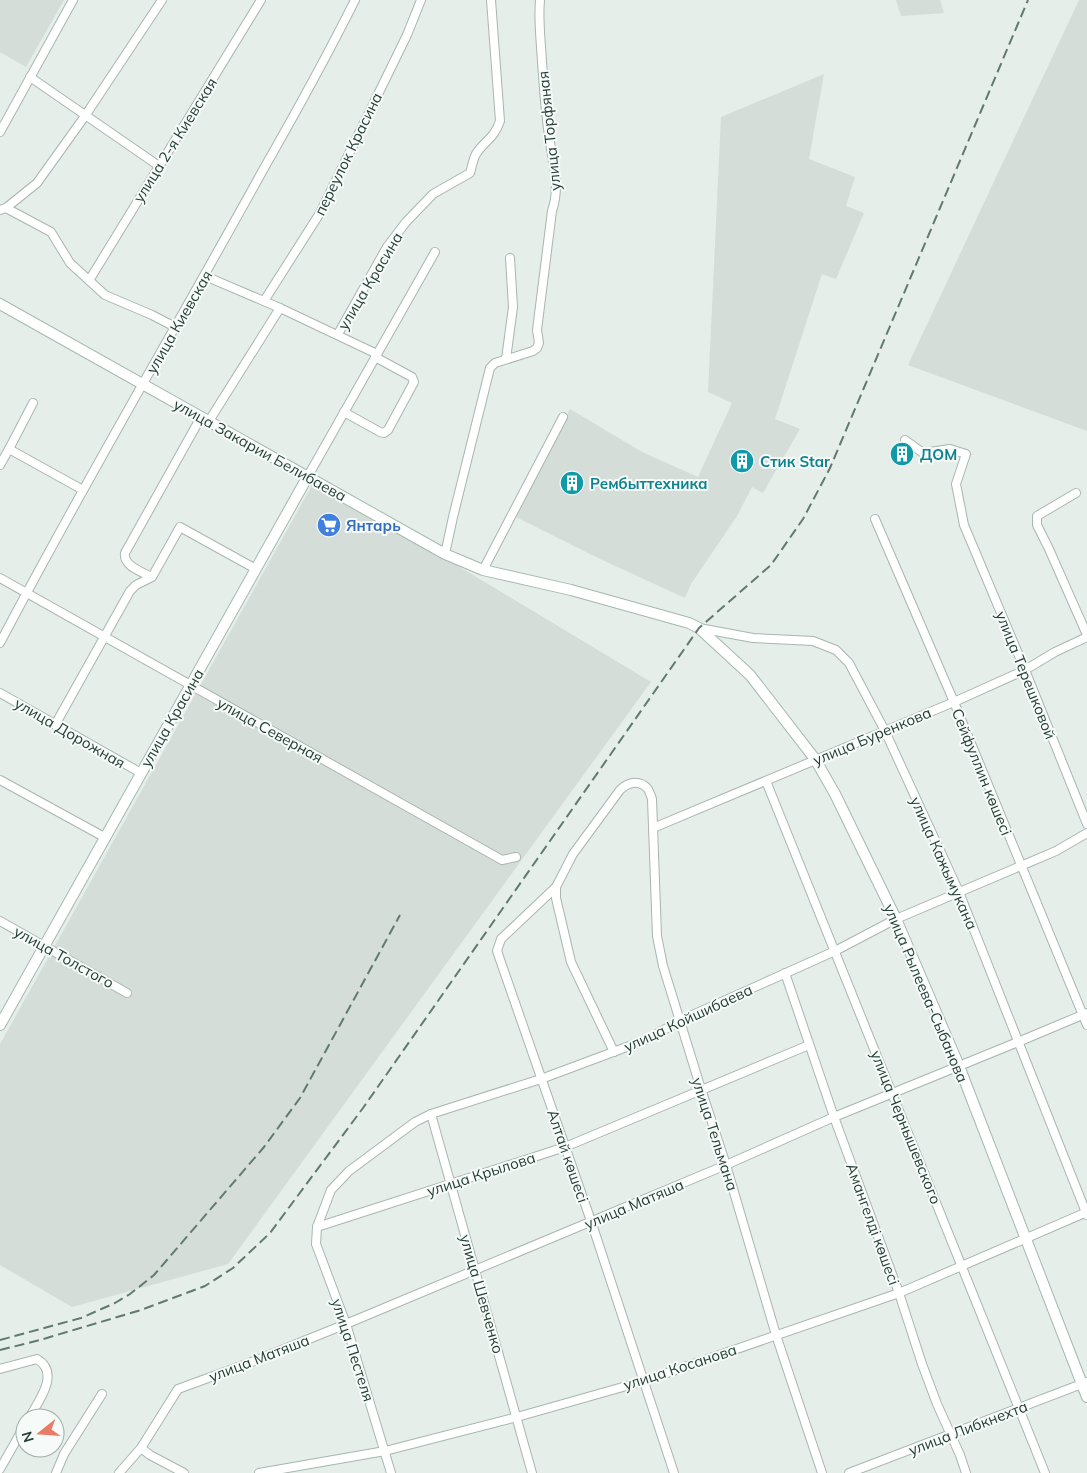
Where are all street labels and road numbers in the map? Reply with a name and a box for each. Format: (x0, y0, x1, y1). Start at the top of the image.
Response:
street label: улица Торфяная (533, 70, 565, 192)
street label: улица 2-я Киевская (129, 74, 221, 206)
street label: переулок Красина (310, 89, 386, 219)
street label: улица Красина (333, 229, 407, 333)
street label: улица Киевская (142, 267, 216, 377)
street label: улица Закарии Белибаева (170, 395, 350, 505)
street label: улица Терешковой (992, 608, 1060, 742)
street label: улица Красина (136, 665, 208, 771)
street label: улица Северная (214, 693, 326, 767)
street label: улица Дорожная (11, 694, 129, 772)
street label: улица Буренкова (810, 703, 934, 769)
street label: Сейфуллин көшесі (948, 706, 1016, 838)
street label: улица Кажымукана (906, 794, 982, 932)
street label: улица Рылеева-Сыбанова (880, 901, 972, 1085)
street label: улица Толстого (11, 922, 117, 992)
street label: улица Койшибаева (621, 980, 755, 1056)
street label: улица Чернышевского (866, 1047, 946, 1207)
street label: улица Тельмана (688, 1075, 742, 1193)
street label: Алтай көшесі (543, 1107, 593, 1205)
street label: улица Крылова (424, 1148, 538, 1200)
street label: Амангелді көшесі (842, 1160, 904, 1288)
street label: улица Матяша (581, 1175, 687, 1233)
street label: улица Шевченко (456, 1232, 508, 1356)
street label: улица Пестеля (327, 1296, 379, 1404)
street label: улица Матяша (206, 1330, 312, 1386)
street label: улица Косанова (621, 1340, 739, 1394)
street label: улица Либкнехта (906, 1397, 1030, 1459)

